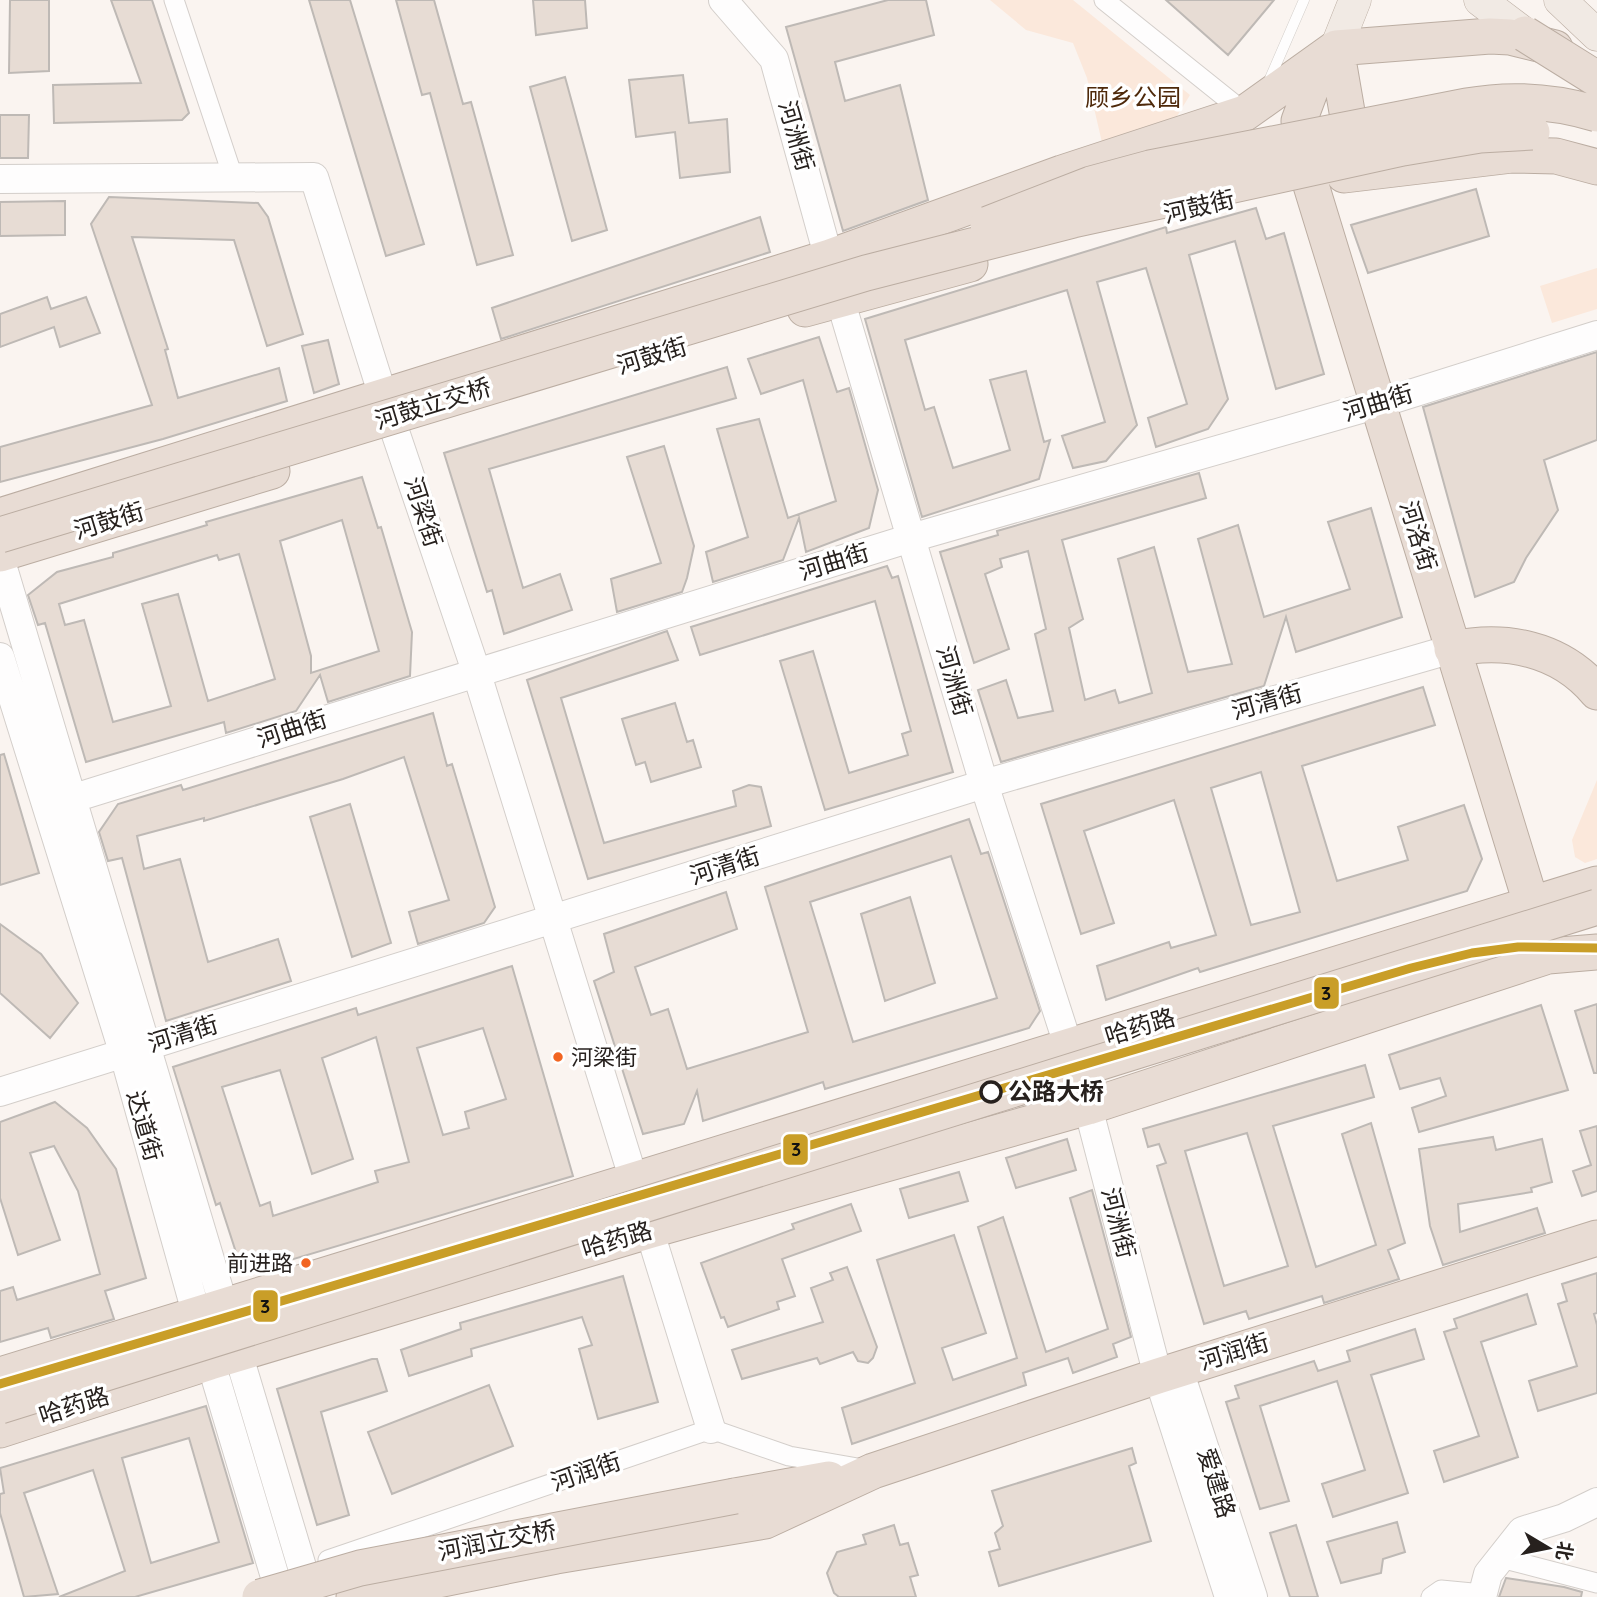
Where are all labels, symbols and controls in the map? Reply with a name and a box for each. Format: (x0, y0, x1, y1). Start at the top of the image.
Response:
park label: 顾乡公园 (1085, 82, 1181, 112)
street label: 河洲街 (773, 97, 821, 174)
street label: 河鼓街 (1160, 183, 1237, 229)
street label: 河鼓街 (613, 330, 691, 380)
street label: 河鼓立交桥 (371, 371, 494, 435)
street label: 河曲街 (1339, 377, 1417, 427)
street label: 河梁街 (399, 473, 449, 551)
street label: 河鼓街 (70, 495, 148, 545)
street label: 河洛街 (1394, 497, 1444, 575)
street label: 河曲街 (795, 536, 873, 586)
street label: 河洲街 (931, 642, 979, 719)
street label: 河清街 (1228, 677, 1305, 725)
street label: 河曲街 (253, 703, 331, 753)
street label: 河清街 (686, 840, 764, 890)
line badge: 3 (1313, 976, 1340, 1010)
text: 3 (1321, 981, 1331, 1005)
street label: 哈药路 (1101, 1001, 1179, 1051)
street label: 河清街 (144, 1008, 222, 1058)
place label: 河梁街 (571, 1043, 637, 1071)
marker: 河梁街 (551, 1050, 565, 1064)
place label: 公路大桥 (1008, 1076, 1104, 1106)
marker: 公路大桥 (980, 1081, 1002, 1103)
street label: 达道街 (121, 1087, 169, 1164)
line badge: 3 (782, 1133, 809, 1166)
text: 3 (791, 1137, 801, 1161)
street label: 河洲街 (1096, 1184, 1142, 1261)
street label: 哈药路 (578, 1214, 656, 1264)
place label: 前进路 (227, 1249, 293, 1277)
marker: 前进路 (299, 1256, 313, 1270)
line badge: 3 (252, 1289, 279, 1323)
text: 3 (260, 1294, 270, 1318)
street label: 河润街 (1195, 1326, 1273, 1376)
street label: 哈药路 (35, 1380, 113, 1430)
street label: 爱建路 (1192, 1444, 1242, 1522)
street label: 河润街 (547, 1445, 625, 1497)
north arrow (1513, 1513, 1583, 1583)
street label: 河润立交桥 (435, 1514, 559, 1566)
text: 北 (1551, 1540, 1578, 1562)

